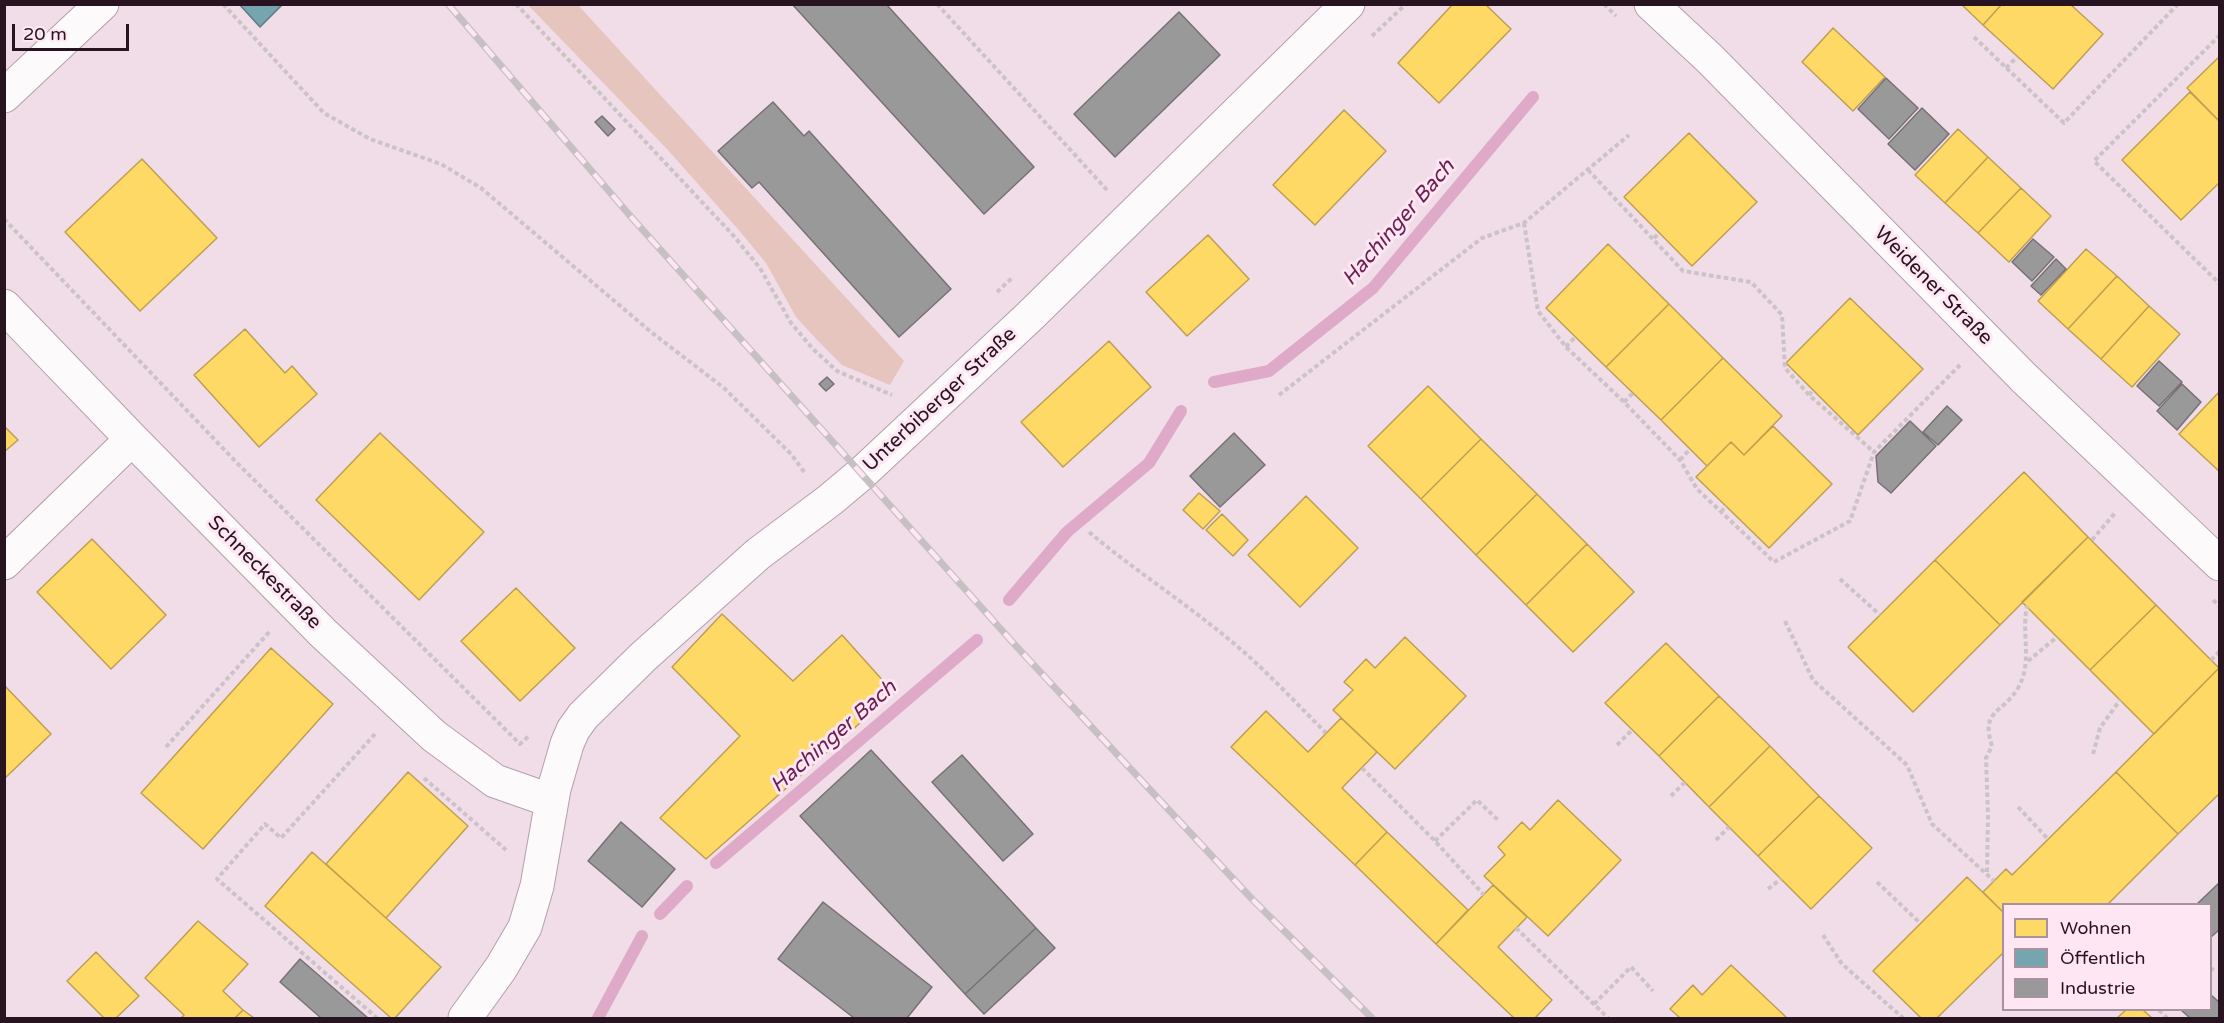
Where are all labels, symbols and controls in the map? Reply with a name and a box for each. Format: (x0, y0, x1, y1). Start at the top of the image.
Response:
scale bar (15, 12, 132, 50)
text: 20 m (23, 23, 67, 45)
water label: Hachinger Bach (1337, 155, 1461, 291)
street label: Weidener Straße (1869, 222, 1997, 350)
street label: Unterbiberger Straße (858, 323, 1022, 477)
street label: Schneckestraße (202, 511, 326, 635)
water label: Hachinger Bach (766, 675, 902, 799)
legend (2002, 903, 2212, 1011)
text: Wohnen (2060, 917, 2131, 939)
text: Öffentlich (2060, 947, 2145, 969)
text: Industrie (2060, 977, 2135, 999)

